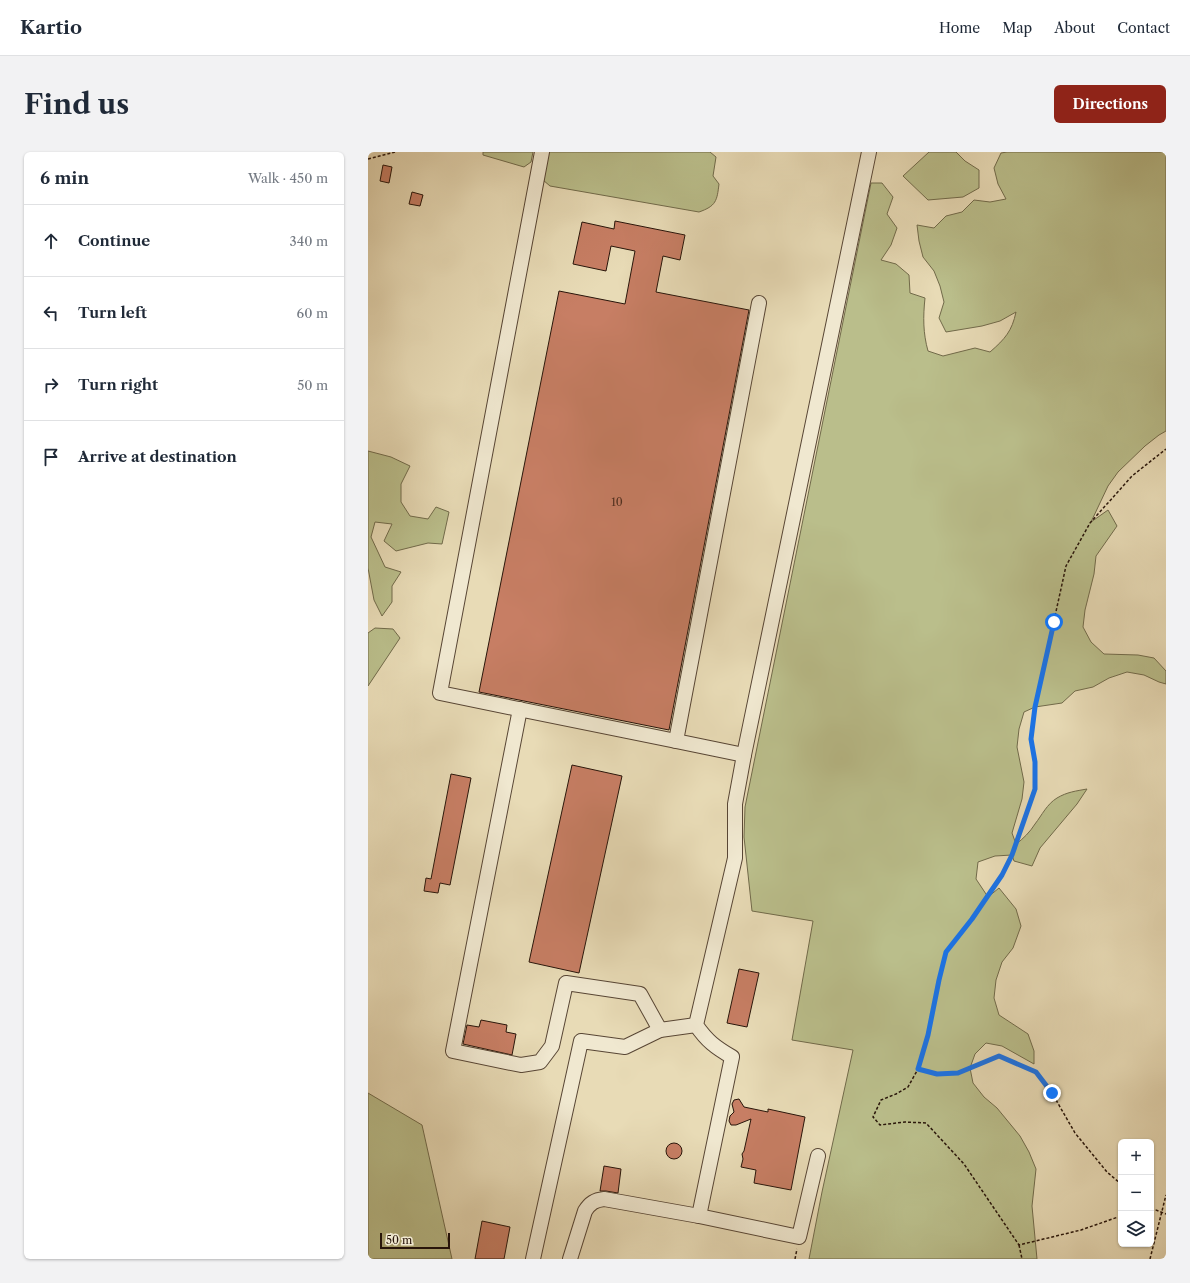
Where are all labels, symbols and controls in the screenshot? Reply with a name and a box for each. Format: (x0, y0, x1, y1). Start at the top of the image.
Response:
text: Kartio (20, 16, 82, 39)
text: Home (939, 19, 980, 37)
text: Map (1002, 19, 1032, 37)
text: About (1054, 19, 1095, 37)
text: Contact (1117, 19, 1170, 37)
button: Directions (1054, 85, 1166, 123)
text: Find us (24, 87, 129, 121)
text: 6 min (40, 168, 89, 188)
text: Walk · 450 m (248, 170, 328, 186)
icon: ahead (40, 230, 62, 252)
text: Continue (78, 231, 150, 250)
text: 340 m (290, 233, 328, 249)
icon: left (40, 302, 62, 324)
text: Turn left (78, 303, 147, 322)
text: 60 m (297, 305, 328, 321)
icon: right (40, 374, 62, 396)
text: Turn right (78, 375, 158, 394)
text: 50 m (297, 377, 328, 393)
icon: arrive (40, 446, 62, 468)
text: Arrive at destination (78, 447, 237, 466)
house number: 10 (611, 495, 623, 509)
route start (1045, 613, 1063, 631)
route end (1043, 1084, 1061, 1102)
map controls (1118, 1139, 1154, 1247)
button: + (1118, 1139, 1154, 1175)
button: − (1118, 1175, 1154, 1211)
button: layers (1118, 1211, 1154, 1247)
scale bar (380, 1231, 450, 1250)
text: 50 m (386, 1233, 412, 1247)

